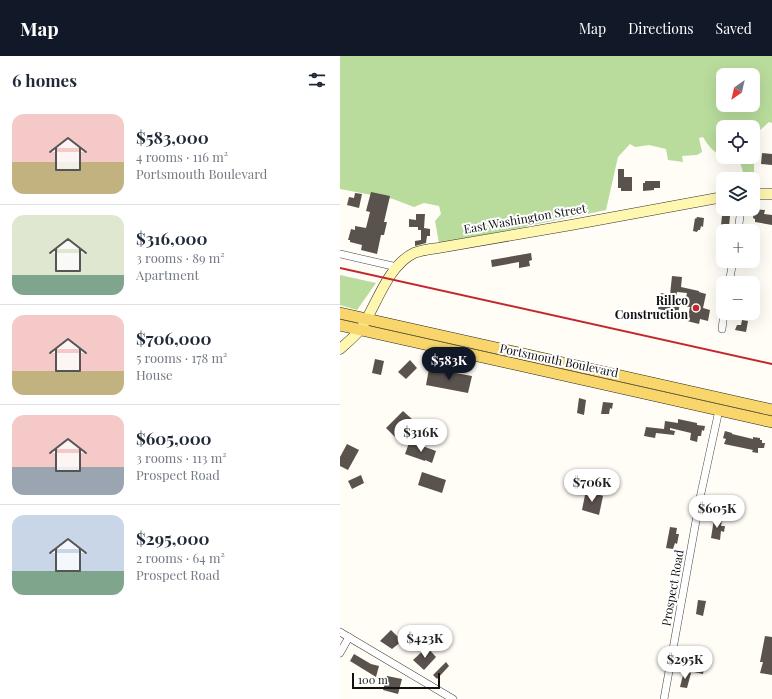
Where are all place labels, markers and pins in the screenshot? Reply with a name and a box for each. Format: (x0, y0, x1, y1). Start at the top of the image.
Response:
place label: Rillco Construction (615, 292, 689, 322)
marker: Rillco Construction (691, 303, 701, 313)
pin: $583K (421, 347, 477, 381)
pin: $316K (393, 419, 449, 453)
pin: $706K (564, 469, 620, 503)
pin: $605K (689, 495, 745, 529)
pin: $423K (397, 625, 453, 659)
pin: $295K (657, 646, 713, 680)

